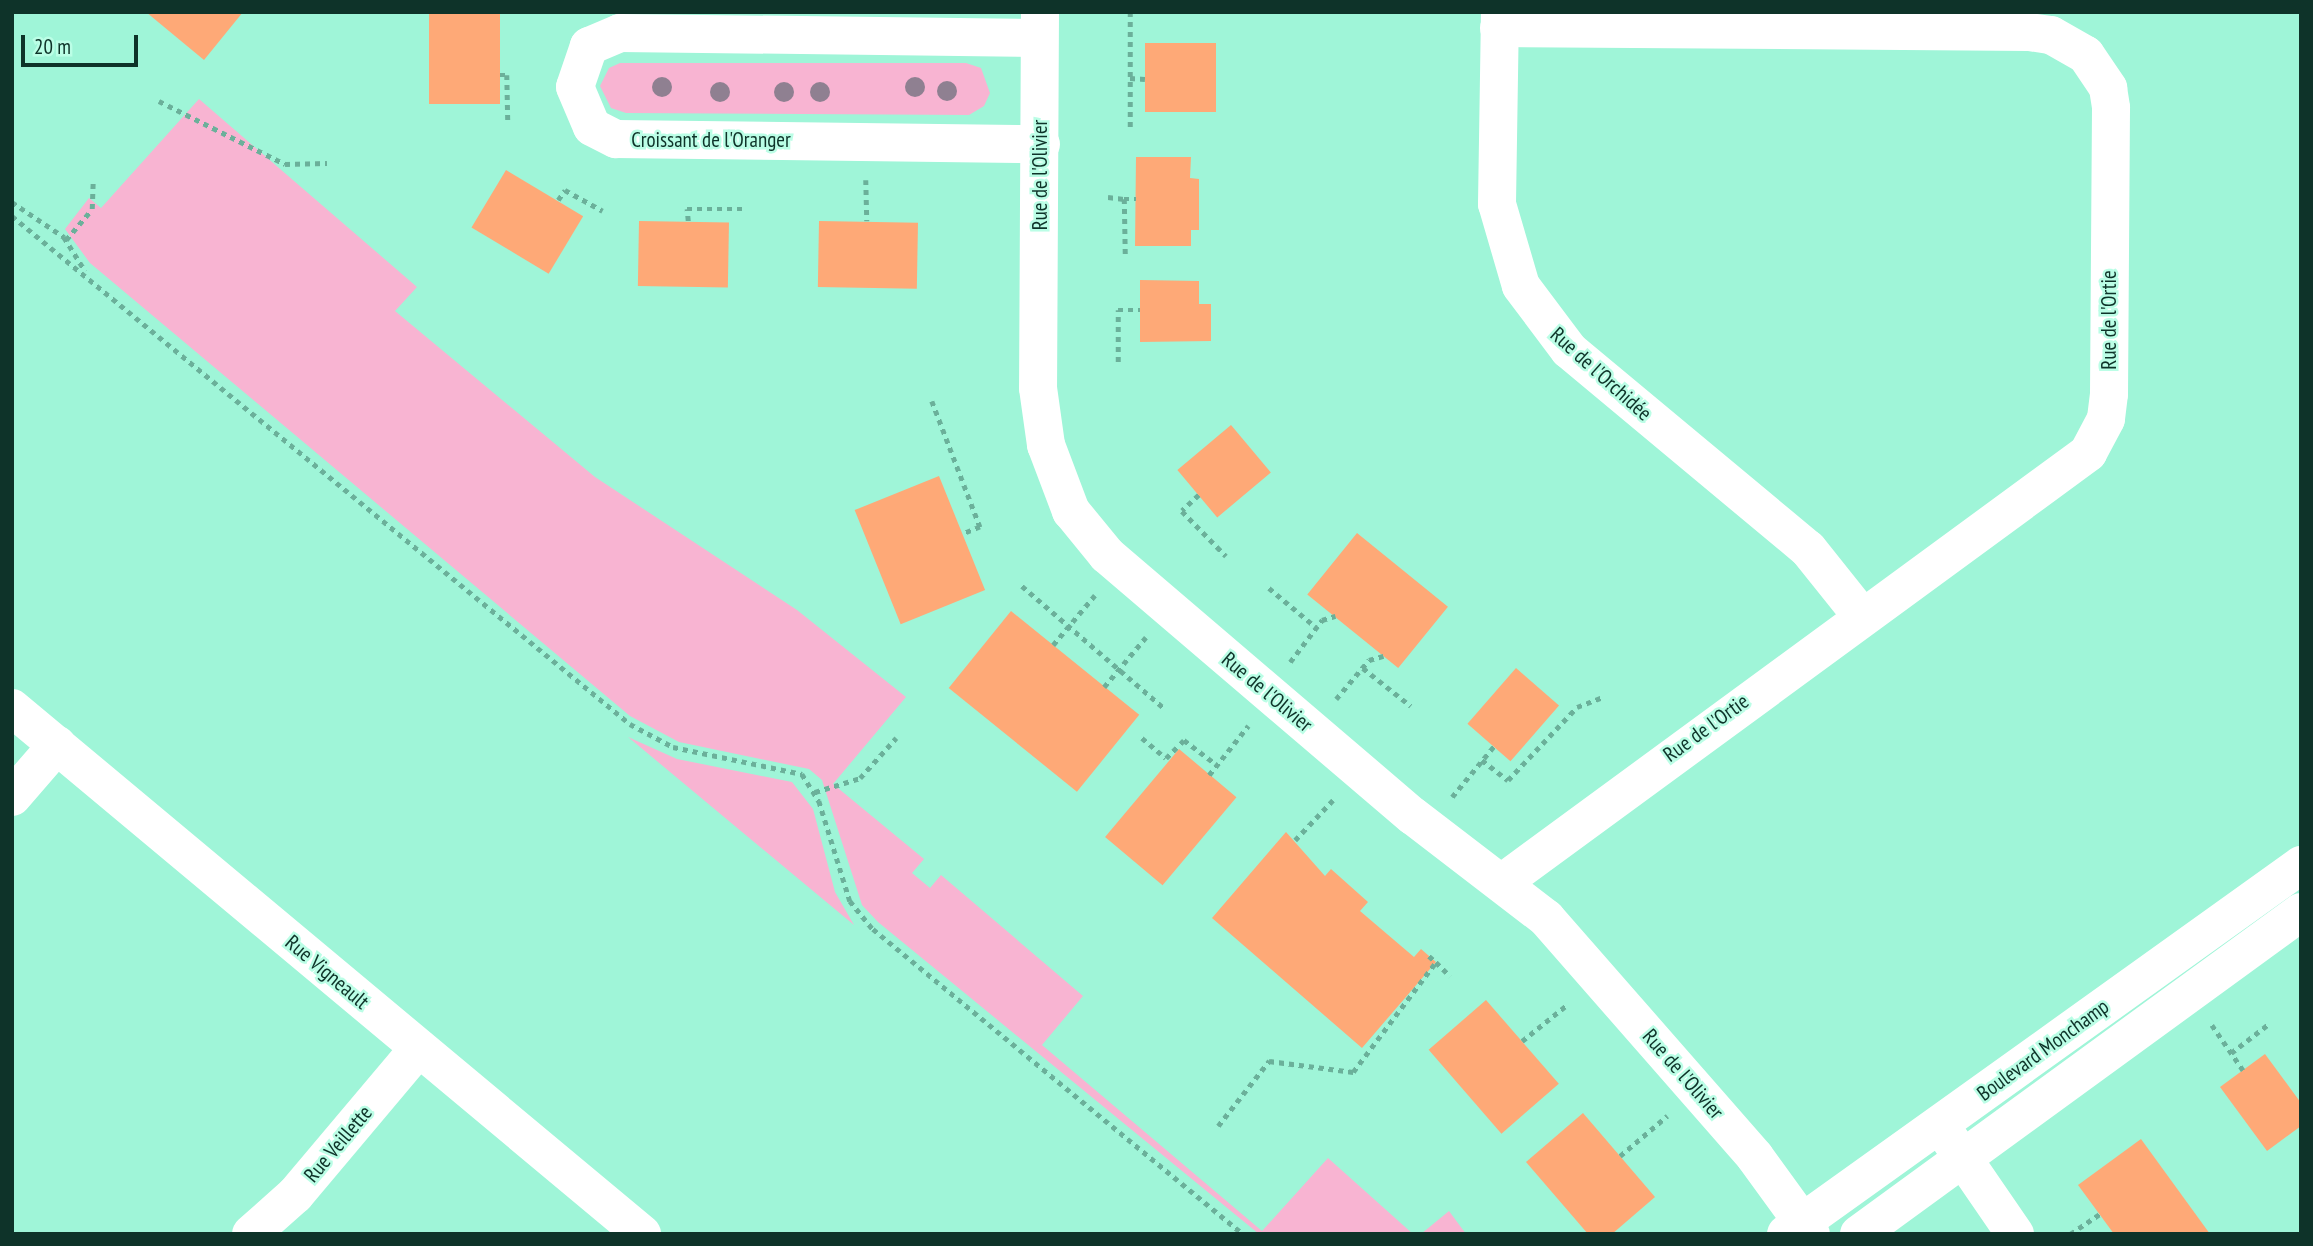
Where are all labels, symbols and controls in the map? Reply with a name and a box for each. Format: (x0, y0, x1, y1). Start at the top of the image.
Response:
scale bar (24, 21, 142, 65)
text: 20 m (34, 33, 71, 60)
street label: Rue de l'Olivier (1027, 120, 1053, 230)
street label: Croissant de l'Oranger (631, 127, 791, 153)
street label: Rue de l'Ortie (2096, 270, 2122, 370)
street label: Rue de l'Orchidée (1545, 322, 1657, 426)
street label: Rue de l'Olivier (1217, 647, 1317, 737)
street label: Rue de l'Ortie (1658, 689, 1754, 767)
street label: Rue Vigneault (280, 930, 374, 1014)
street label: Boulevard Monchamp (1972, 994, 2114, 1106)
street label: Rue de l'Olivier (1637, 1024, 1729, 1124)
street label: Rue Veillette (299, 1100, 377, 1188)

